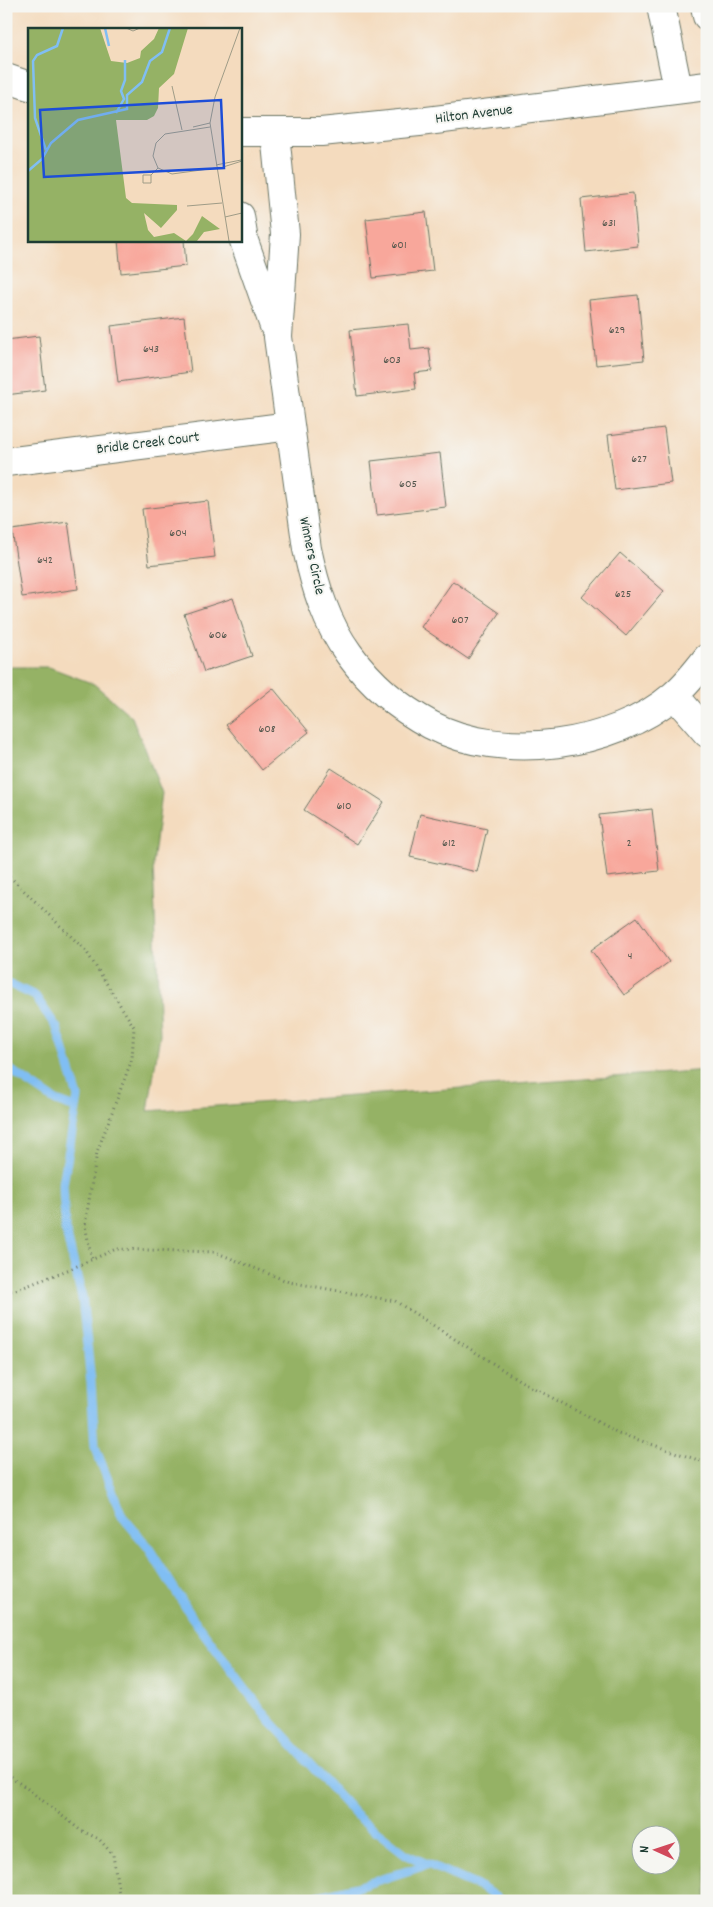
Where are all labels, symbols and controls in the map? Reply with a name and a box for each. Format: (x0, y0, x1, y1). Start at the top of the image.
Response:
inset map (28, 28, 241, 241)
street label: Hilton Avenue (434, 99, 514, 131)
house number: 631 (602, 215, 616, 232)
house number: 601 (391, 237, 407, 254)
house number: 629 (609, 322, 625, 339)
house number: 643 (143, 341, 159, 358)
house number: 603 (383, 352, 401, 369)
street label: Bridle Creek Court (95, 427, 201, 461)
house number: 627 (631, 451, 647, 468)
house number: 605 (399, 476, 417, 493)
street label: Winners Circle (292, 515, 330, 597)
house number: 604 (169, 525, 187, 542)
house number: 642 (37, 552, 53, 569)
house number: 625 (615, 586, 631, 603)
house number: 607 (451, 612, 469, 629)
house number: 606 (209, 627, 227, 644)
house number: 608 (258, 721, 276, 738)
house number: 610 (336, 798, 352, 815)
house number: 612 (442, 835, 456, 852)
house number: 2 (626, 835, 632, 852)
house number: 4 (628, 948, 633, 965)
north arrow (630, 1824, 680, 1874)
text: N (635, 1845, 655, 1853)

